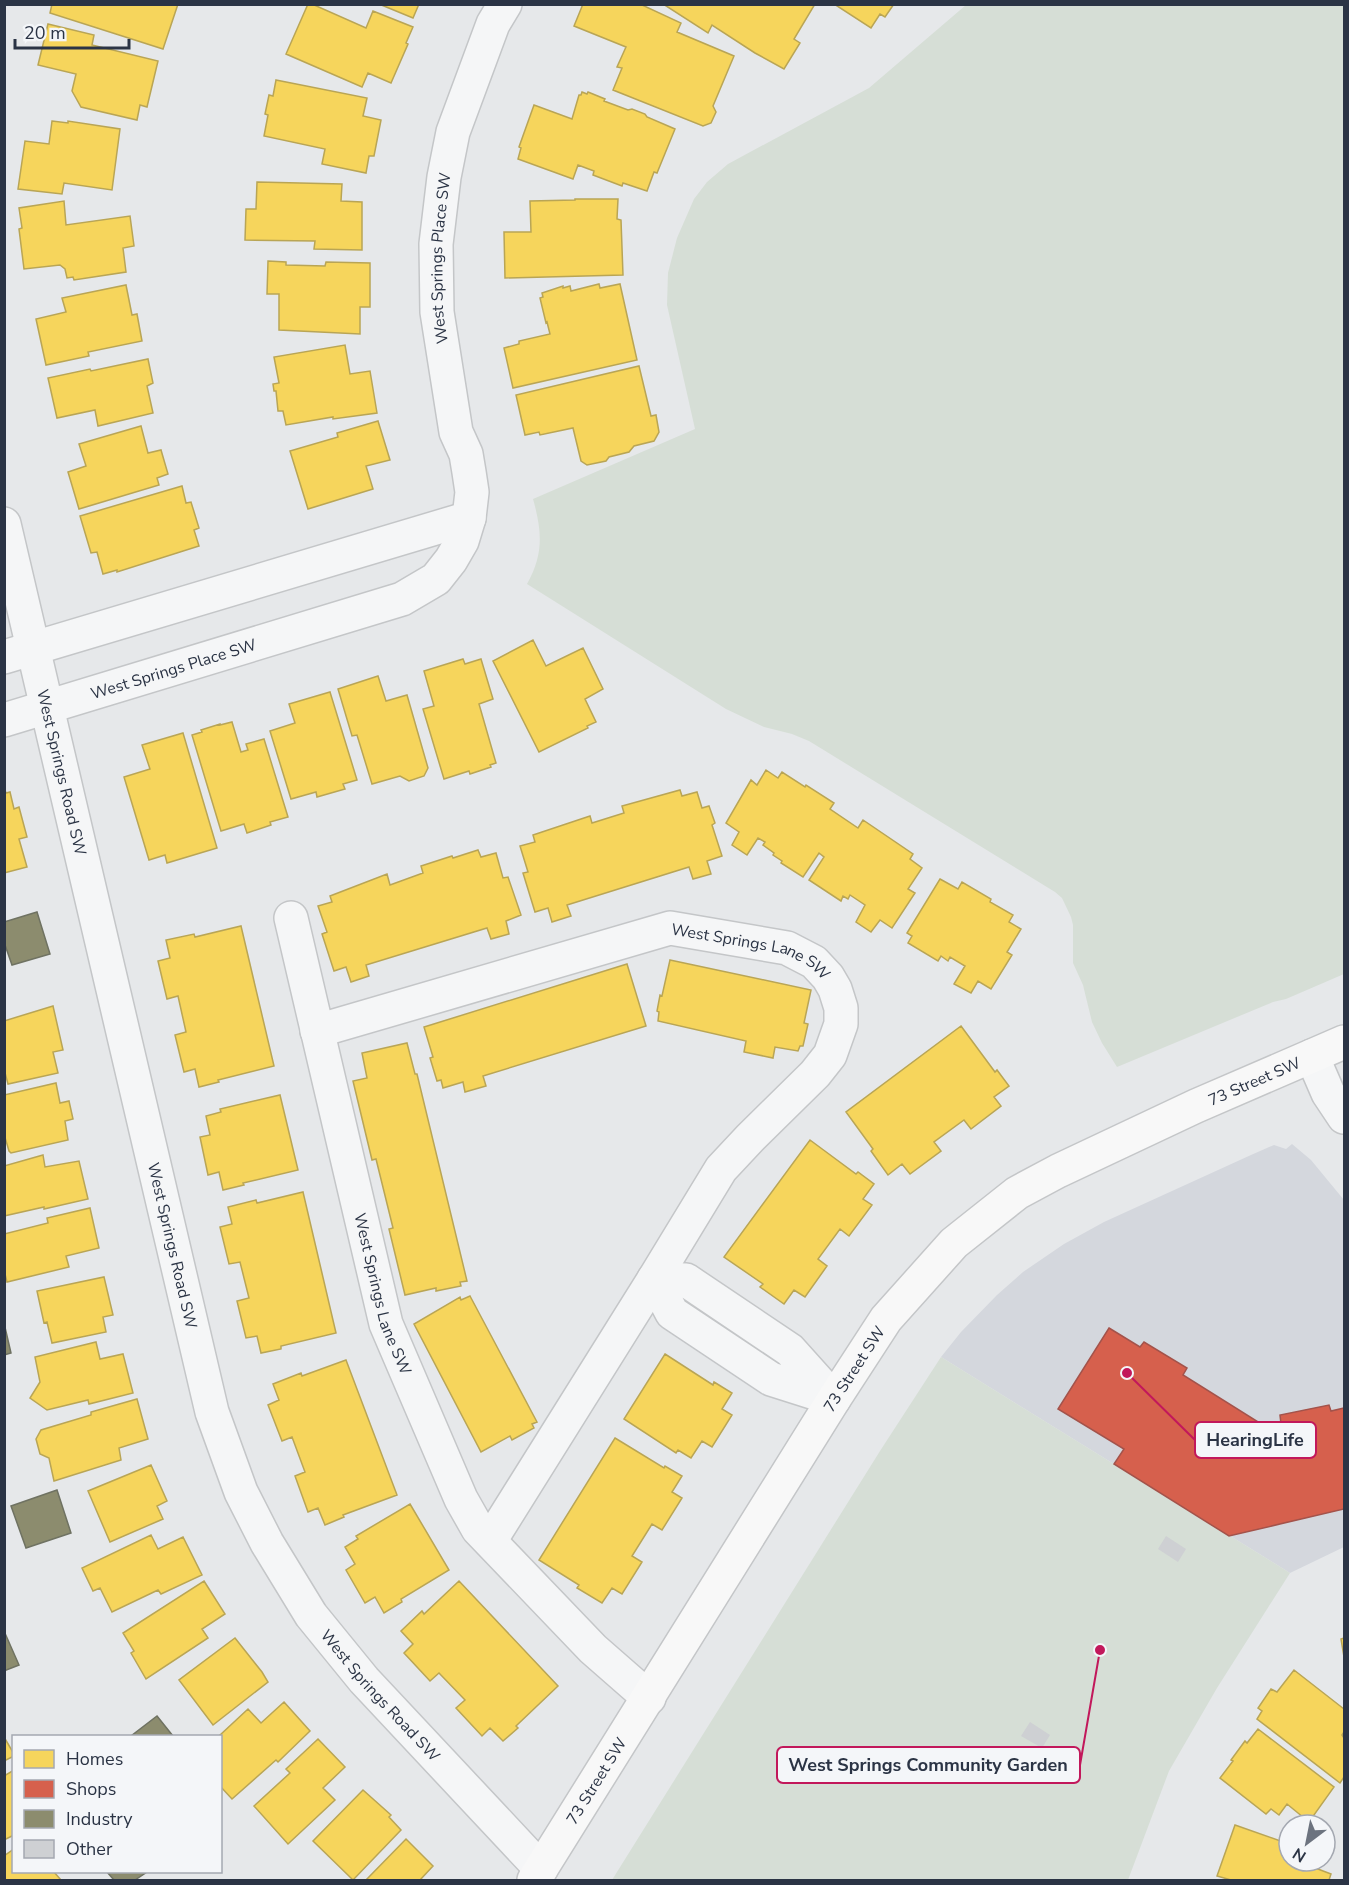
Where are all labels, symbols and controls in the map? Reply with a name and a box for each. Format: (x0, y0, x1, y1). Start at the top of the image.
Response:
scale bar (15, 12, 129, 50)
text: 20 m (24, 21, 66, 45)
street label: West Springs Place SW (426, 171, 457, 345)
street label: West Springs Place SW (88, 634, 260, 705)
street label: West Springs Road SW (31, 687, 91, 858)
street label: West Springs Lane SW (669, 918, 835, 985)
street label: 73 Street SW (1205, 1052, 1304, 1111)
street label: West Springs Road SW (142, 1160, 202, 1331)
street label: West Springs Lane SW (348, 1211, 417, 1379)
street label: 73 Street SW (819, 1322, 891, 1416)
callout: HearingLife (1195, 1422, 1316, 1458)
text: HearingLife (1206, 1428, 1304, 1452)
street label: West Springs Road SW (315, 1625, 445, 1767)
street label: 73 Street SW (561, 1733, 632, 1829)
legend (12, 1735, 222, 1873)
text: Homes (66, 1747, 123, 1771)
callout: West Springs Community Garden (777, 1747, 1080, 1783)
text: West Springs Community Garden (788, 1753, 1068, 1777)
text: Shops (66, 1777, 116, 1801)
text: Industry (66, 1807, 133, 1831)
north arrow (1277, 1813, 1337, 1873)
text: Other (66, 1837, 113, 1861)
text: N (1289, 1842, 1310, 1867)

